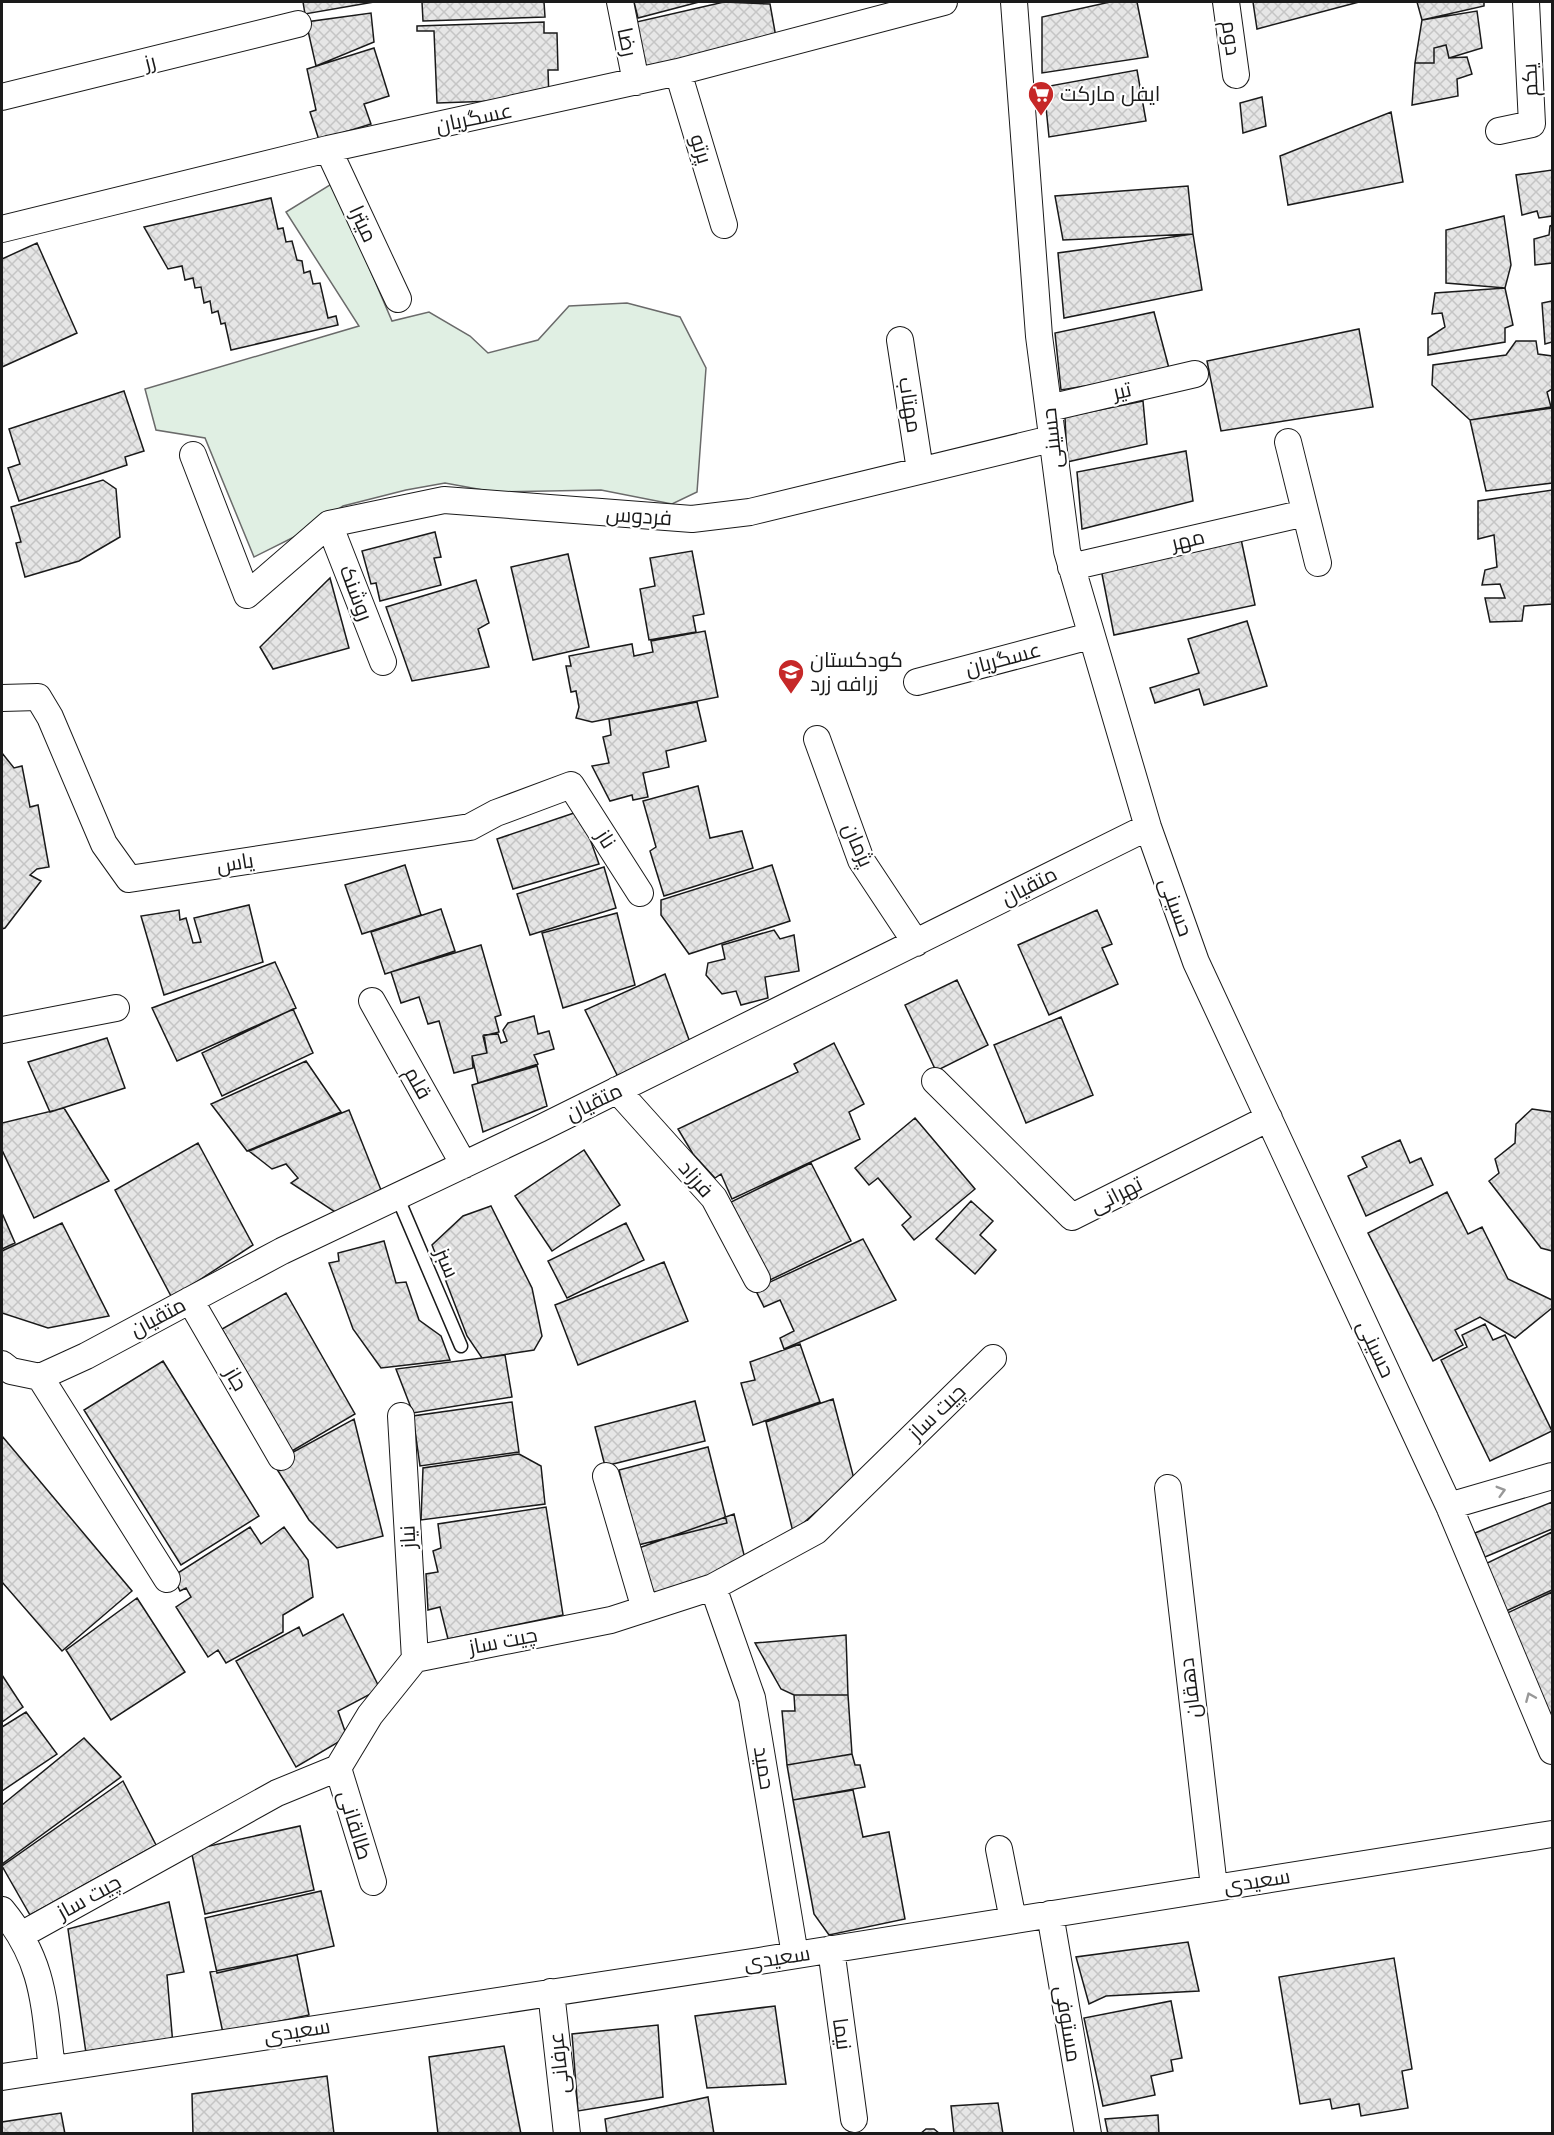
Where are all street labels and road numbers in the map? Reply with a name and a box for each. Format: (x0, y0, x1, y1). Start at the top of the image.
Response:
street label: دوم (1215, 19, 1247, 57)
street label: رضا (612, 25, 644, 59)
street label: رز (140, 47, 158, 75)
street label: یکم (1515, 62, 1545, 97)
street label: عسگریان (433, 96, 515, 139)
street label: پرتو (683, 131, 719, 168)
street label: میترا (344, 201, 384, 246)
street label: مهتاب (893, 375, 928, 435)
street label: تیر (1109, 375, 1134, 405)
street label: حسینی (1035, 406, 1068, 470)
street label: فردوس (605, 500, 673, 531)
street label: مهر (1167, 523, 1207, 557)
street label: روشنک (334, 561, 379, 624)
street label: عسگریان (962, 635, 1044, 682)
street label: پژمان (836, 818, 880, 872)
street label: ناز (591, 823, 622, 853)
street label: یاس (214, 846, 256, 879)
street label: متقیان (996, 860, 1061, 911)
street label: حسینی (1153, 874, 1200, 940)
street label: قلم (398, 1062, 438, 1104)
street label: متقیان (561, 1076, 626, 1127)
street label: فرزاد (674, 1155, 720, 1202)
street label: تهرانی (1085, 1170, 1147, 1219)
street label: سبز (430, 1243, 466, 1281)
street label: متقیان (125, 1291, 190, 1342)
street label: حسینی (1351, 1316, 1402, 1382)
street label: جاز (219, 1361, 254, 1395)
street label: چیت ساز (902, 1378, 972, 1447)
street label: نیاز (393, 1525, 421, 1550)
street label: چیت ساز (465, 1621, 540, 1662)
street label: دهقان (1172, 1656, 1207, 1720)
street label: حمید (749, 1744, 781, 1791)
street label: طالقانی (332, 1787, 379, 1863)
street label: سعیدی (1222, 1862, 1292, 1899)
street label: چیت ساز (51, 1868, 126, 1927)
street label: سعیدی (742, 1939, 812, 1976)
street label: مستوفی (1049, 1984, 1088, 2064)
street label: سعیدی (262, 2012, 332, 2049)
street label: نیما (828, 2016, 858, 2052)
street label: عرفانی (542, 2031, 575, 2095)

